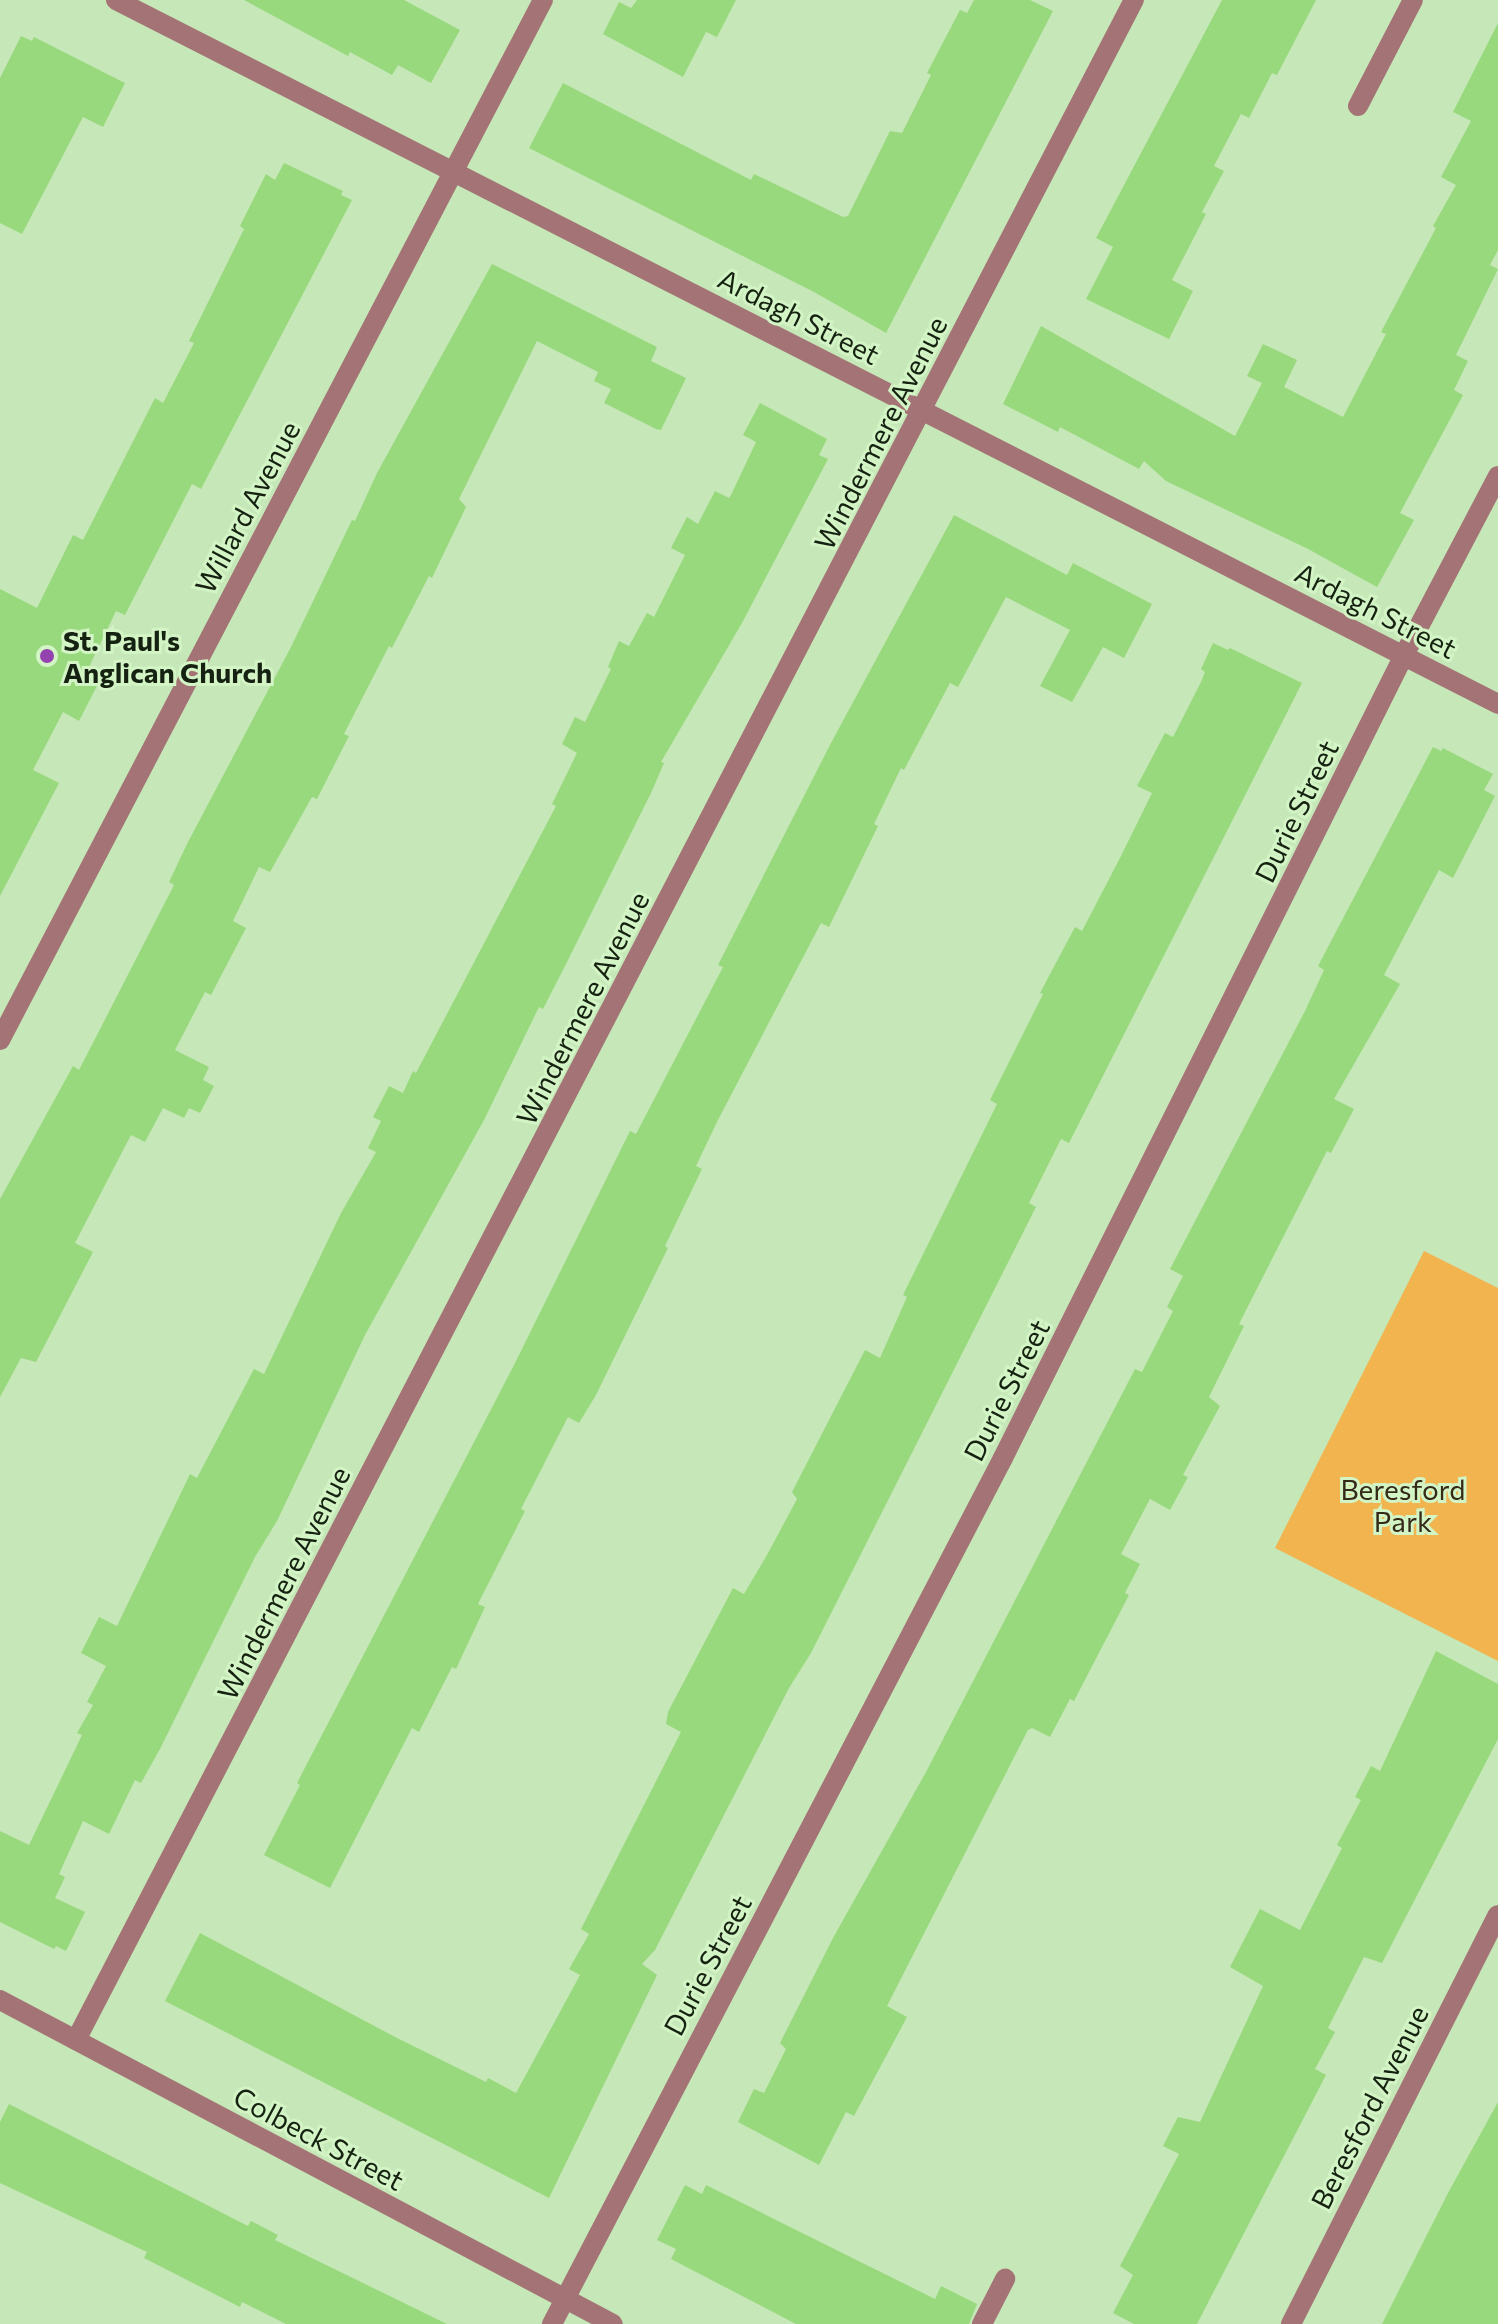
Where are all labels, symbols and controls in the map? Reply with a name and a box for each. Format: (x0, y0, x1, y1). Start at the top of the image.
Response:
street label: Ardagh Street (713, 261, 885, 371)
street label: Windermere Avenue (807, 311, 953, 555)
street label: Willard Avenue (188, 415, 306, 599)
street label: Ardagh Street (1290, 555, 1462, 665)
place label: St. Paul's Anglican Church (63, 623, 272, 689)
marker: St. Paul's Anglican Church (38, 647, 56, 665)
street label: Durie Street (1247, 734, 1345, 888)
street label: Windermere Avenue (509, 886, 655, 1130)
street label: Durie Street (956, 1314, 1056, 1466)
street label: Windermere Avenue (210, 1461, 356, 1705)
park label: Beresford Park (1341, 1472, 1465, 1538)
street label: Durie Street (656, 1889, 758, 2041)
street label: Beresford Avenue (1303, 2000, 1435, 2214)
street label: Colbeck Street (228, 2079, 410, 2197)

